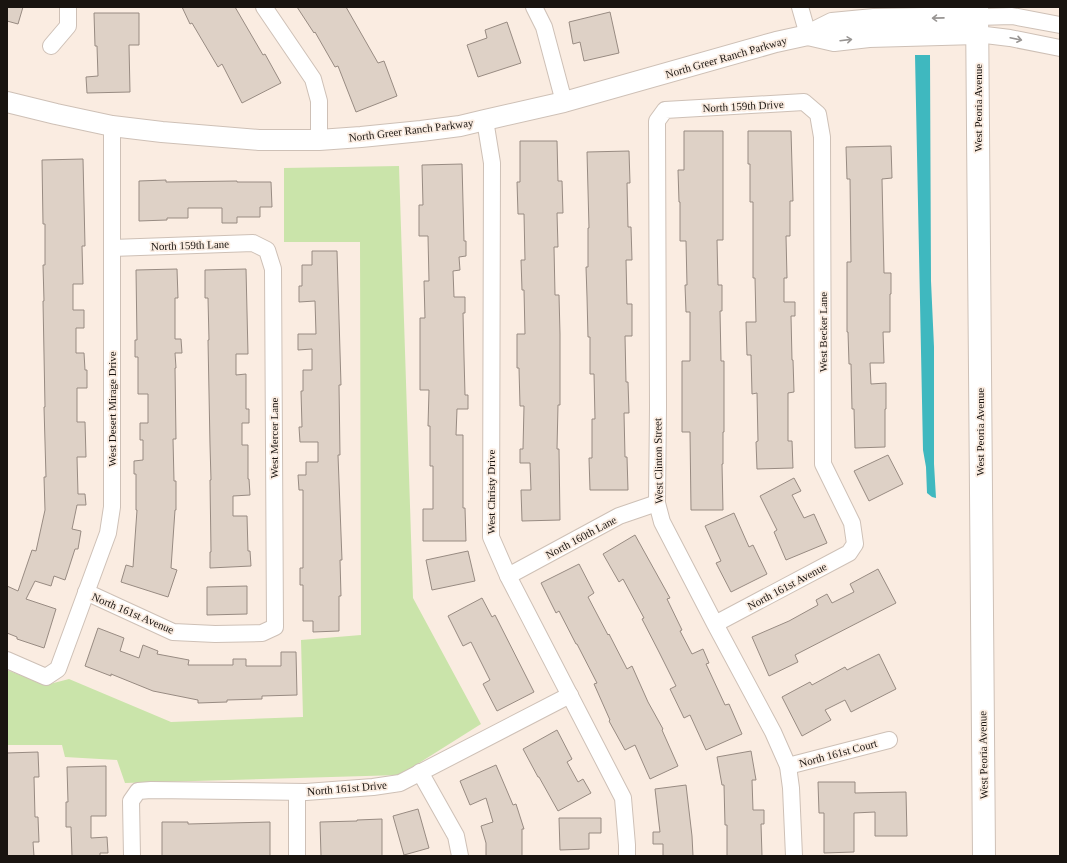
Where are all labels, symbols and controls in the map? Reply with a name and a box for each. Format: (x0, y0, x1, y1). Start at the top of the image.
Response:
one-way arrow (932, 14, 945, 22)
street label: North Greer Ranch Parkway (664, 34, 788, 80)
one-way arrow (1009, 35, 1022, 43)
one-way arrow (839, 36, 852, 44)
street label: West Peoria Avenue (972, 64, 984, 152)
street label: North 159th Drive (702, 98, 784, 114)
street label: North Greer Ranch Parkway (348, 116, 475, 144)
street label: North 159th Lane (151, 238, 229, 252)
street label: West Becker Lane (817, 292, 829, 372)
street label: West Desert Mirage Drive (106, 351, 118, 467)
street label: West Peoria Avenue (974, 388, 986, 476)
street label: West Mercer Lane (268, 397, 280, 478)
street label: West Clinton Street (651, 418, 665, 504)
street label: West Christy Drive (485, 450, 497, 534)
street label: North 160th Lane (544, 513, 618, 561)
street label: North 161st Avenue (745, 560, 829, 612)
street label: North 161st Avenue (90, 590, 176, 636)
street label: West Peoria Avenue (976, 711, 990, 799)
street label: North 161st Court (798, 737, 878, 769)
street label: North 161st Drive (307, 779, 388, 797)

